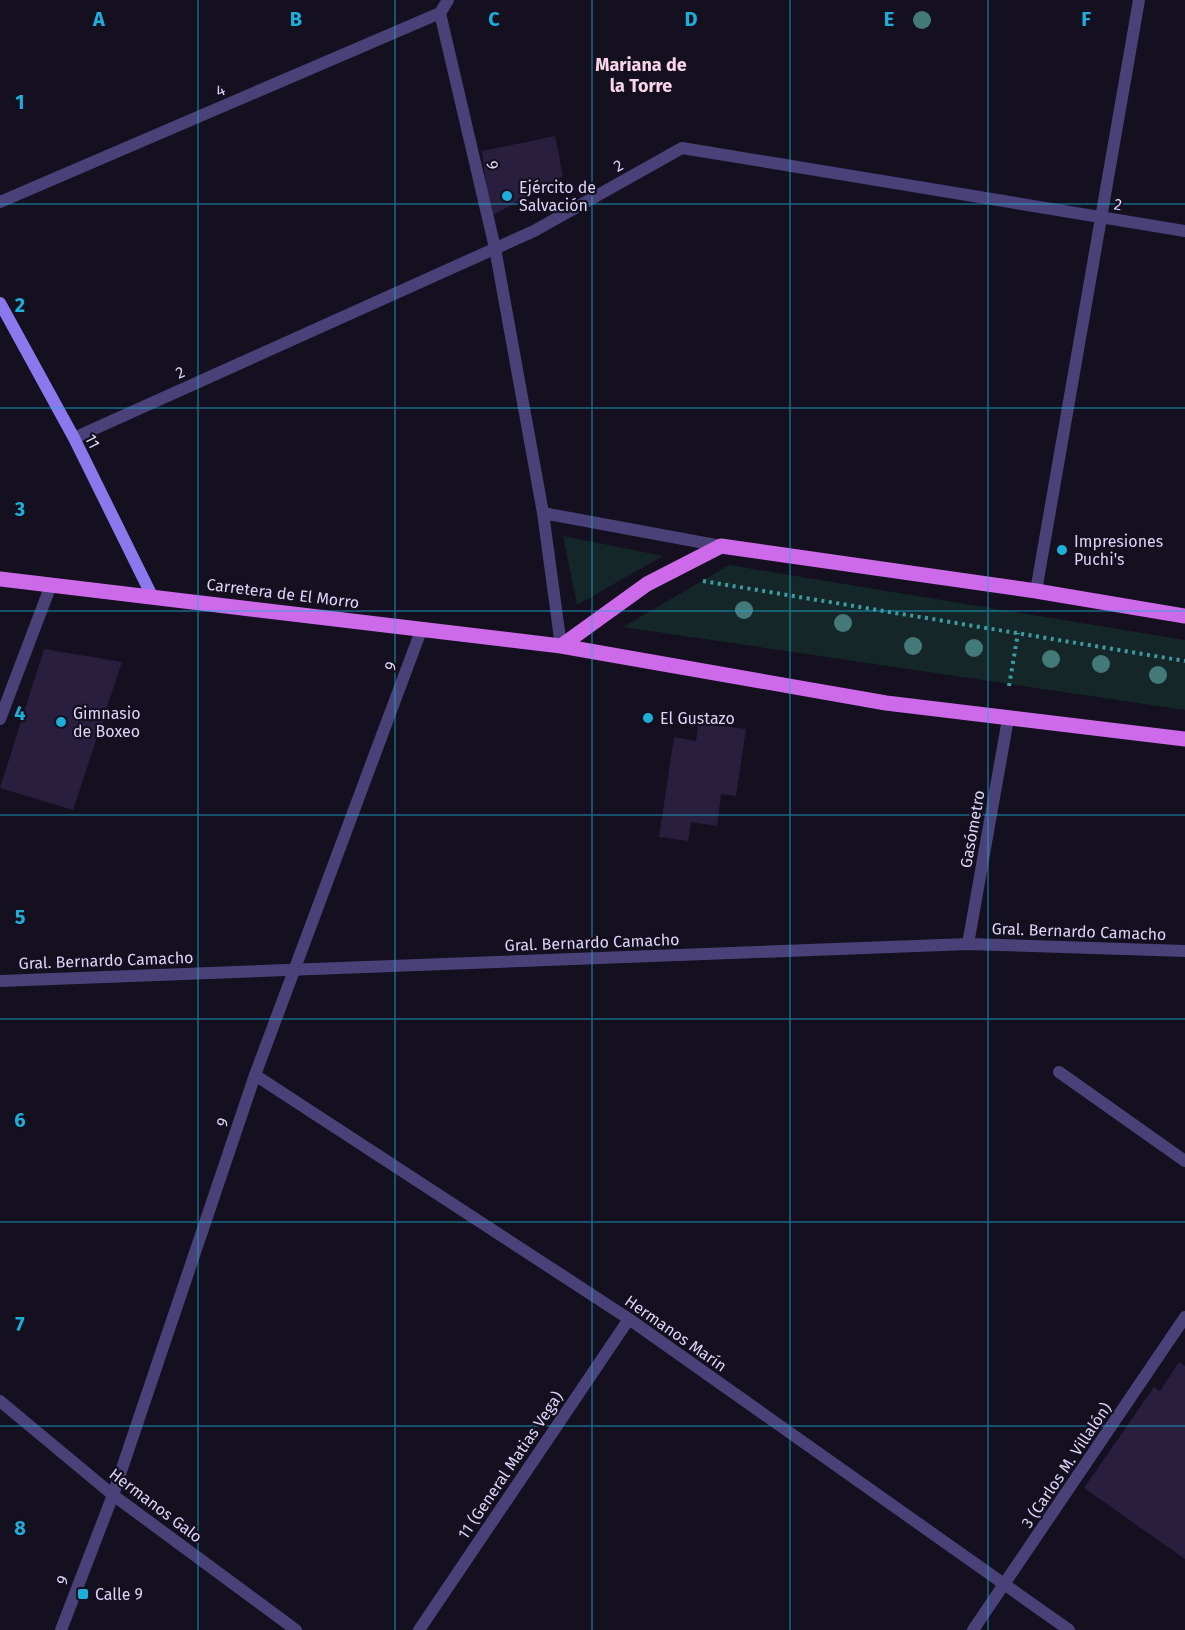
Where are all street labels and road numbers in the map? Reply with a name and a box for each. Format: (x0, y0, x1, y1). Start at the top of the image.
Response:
street label: 4 (213, 80, 228, 101)
street label: 2 (610, 155, 626, 176)
street label: 9 (482, 159, 503, 171)
street label: 2 (1113, 194, 1123, 215)
street label: 2 (173, 362, 188, 383)
street label: 11 (81, 431, 104, 452)
street label: Carretera de El Morro (205, 575, 360, 612)
street label: 9 (380, 659, 401, 673)
street label: Gasómetro (956, 789, 989, 869)
street label: Gral. Bernardo Camacho (991, 919, 1167, 944)
street label: Gral. Bernardo Camacho (504, 930, 680, 955)
street label: Gral. Bernardo Camacho (18, 948, 194, 973)
street label: 9 (212, 1115, 233, 1129)
street label: Hermanos Marín (621, 1291, 730, 1376)
street label: 11 (General Matias Vega) (454, 1388, 567, 1543)
street label: 3 (Carlos M. Villalón) (1017, 1399, 1115, 1532)
street label: Hermanos Galo (106, 1464, 206, 1546)
street label: 9 (52, 1573, 73, 1588)

